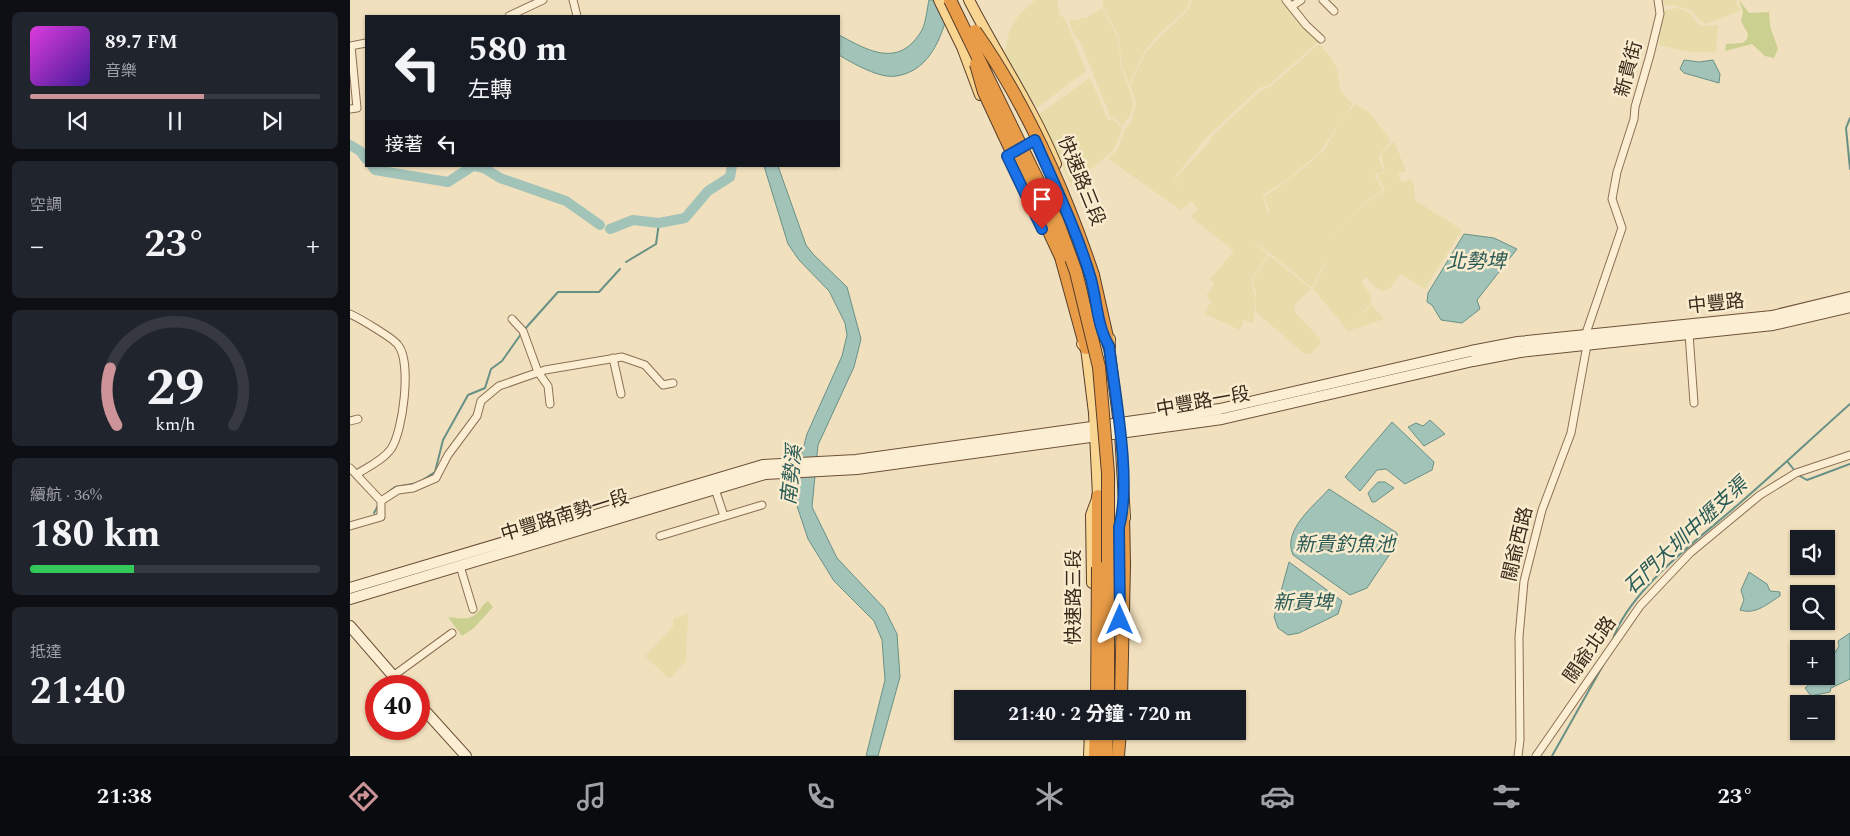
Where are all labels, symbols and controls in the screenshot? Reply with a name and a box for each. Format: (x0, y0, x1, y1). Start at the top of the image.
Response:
text: 580 m (468, 23, 567, 76)
text: 89.7 FM (105, 28, 178, 57)
icon: left (385, 35, 450, 100)
street label: 新貴街 (1608, 38, 1650, 100)
text: 音樂 (105, 59, 137, 83)
text: 左轉 (468, 74, 512, 107)
icon: previous (64, 107, 92, 135)
icon: pause (161, 107, 189, 135)
icon: next (258, 107, 286, 135)
icon: left (433, 130, 461, 158)
text: 接著 (385, 131, 423, 160)
street label: 快速路三段 (1050, 132, 1112, 230)
pin (1021, 178, 1063, 229)
icon: arrive (1028, 185, 1056, 213)
text: 空調 (30, 193, 62, 217)
text: 23° (144, 216, 206, 274)
text: − (30, 225, 44, 268)
text: + (306, 225, 320, 268)
water label: 北勢埤 (1446, 247, 1508, 277)
street label: 中豐路 (1686, 287, 1746, 321)
text: 29 (146, 349, 204, 428)
street label: 中豐路一段 (1154, 379, 1252, 425)
text: km/h (155, 411, 195, 438)
water label: 南勢溪 (774, 441, 810, 506)
water label: 石門大圳中壢支渠 (1617, 468, 1757, 602)
text: 續航 · 36% (30, 483, 102, 507)
street label: 中豐路南勢一段 (497, 483, 633, 549)
street label: 關爺西路 (1495, 504, 1541, 584)
text: 180 km (30, 506, 161, 564)
water label: 新貴釣魚池 (1295, 530, 1397, 560)
map controls (1790, 530, 1835, 740)
button: sound (1790, 530, 1835, 575)
street label: 快速路三段 (1060, 549, 1089, 645)
button: search (1790, 585, 1835, 630)
water label: 新貴埤 (1273, 588, 1335, 618)
position arrow (1093, 593, 1145, 645)
street label: 關爺北路 (1556, 611, 1624, 689)
text: 抵達 (30, 640, 62, 664)
button: + (1790, 640, 1835, 685)
text: 21:40 (30, 663, 125, 721)
speed limit sign: 40 (365, 675, 430, 740)
button: − (1790, 695, 1835, 740)
text: 21:40 · 2 分鐘 · 720 m (1008, 700, 1192, 729)
icon: directions (346, 779, 381, 814)
icon: music (574, 779, 609, 814)
icon: phone (803, 779, 838, 814)
icon: climate (1032, 779, 1067, 814)
icon: car (1260, 779, 1295, 814)
icon: filters (1489, 779, 1524, 814)
text: 21:38 (97, 780, 152, 813)
text: 23° (1717, 780, 1753, 813)

